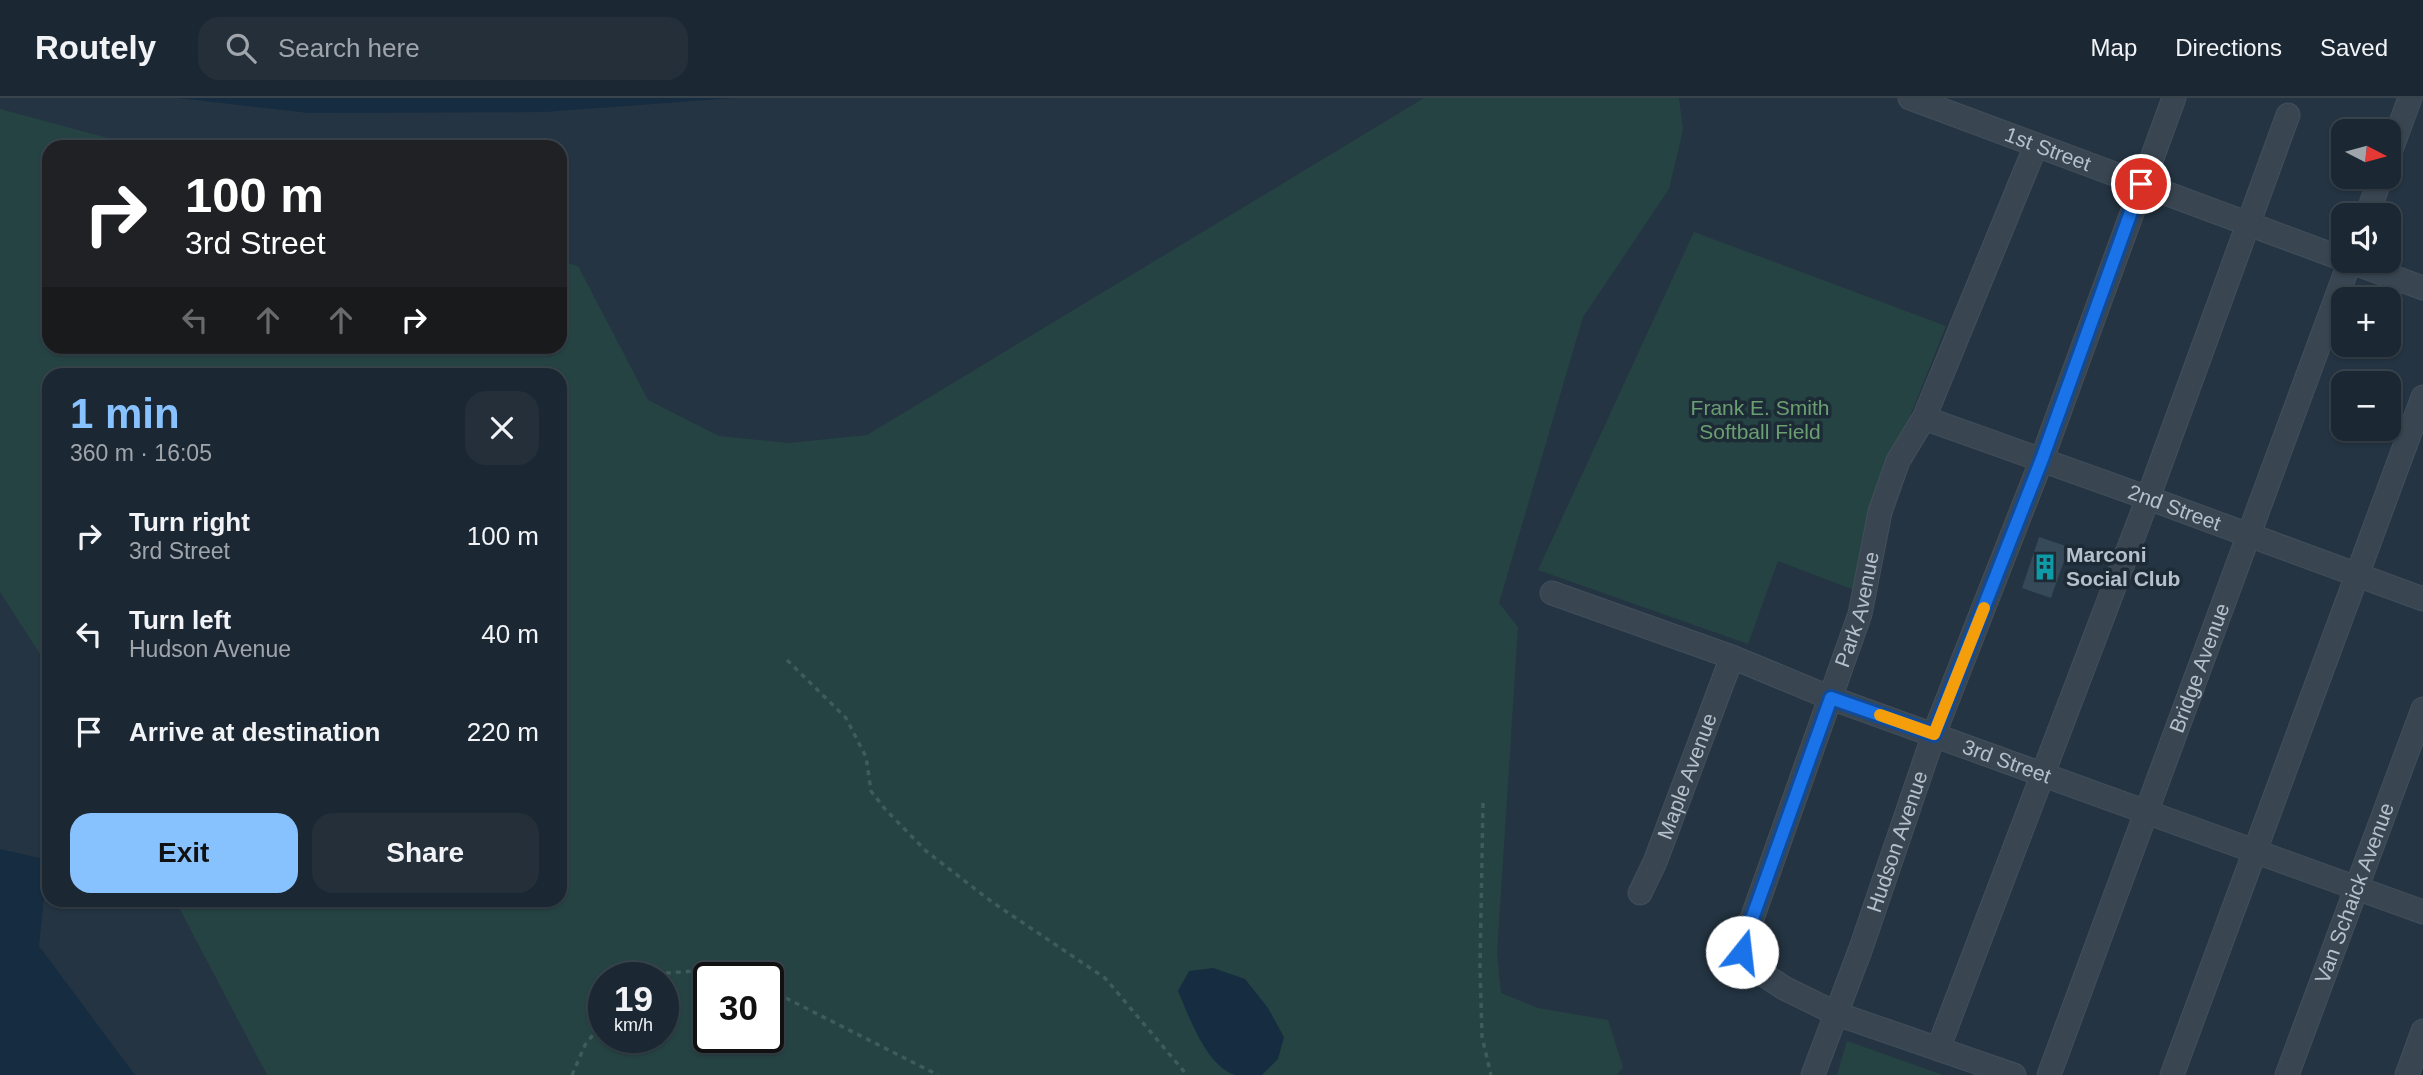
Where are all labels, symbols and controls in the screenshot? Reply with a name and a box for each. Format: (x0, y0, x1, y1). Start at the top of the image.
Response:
search box (198, 17, 688, 80)
text: Routely (35, 29, 156, 66)
icon: search (222, 29, 260, 67)
text: Search here (278, 33, 420, 63)
text: Map (2091, 34, 2137, 61)
text: Directions (2175, 34, 2282, 61)
text: Saved (2320, 34, 2388, 61)
north arrow (2331, 119, 2401, 189)
map controls (2331, 119, 2401, 441)
street label: 1st Street (2002, 122, 2094, 175)
pin (2111, 154, 2171, 214)
icon: arrive (2122, 165, 2160, 203)
icon: right (70, 168, 161, 259)
text: 100 m (185, 168, 324, 222)
button: sound (2331, 203, 2401, 273)
text: 3rd Street (185, 225, 326, 261)
button: + (2331, 287, 2401, 357)
icon: left (176, 301, 214, 339)
icon: ahead (249, 301, 287, 339)
icon: ahead (322, 301, 360, 339)
icon: right (395, 301, 433, 339)
button: − (2331, 371, 2401, 441)
text: 1 min (70, 390, 180, 437)
button: close (465, 391, 539, 465)
park label: Frank E. Smith Softball Field (1691, 396, 1829, 443)
text: 360 m · 16:05 (70, 440, 212, 466)
street label: 2nd Street (2125, 480, 2224, 535)
text: Turn right (129, 507, 250, 537)
icon: right (70, 517, 108, 555)
text: 100 m (467, 521, 539, 551)
text: 3rd Street (129, 538, 230, 564)
place label: Marconi Social Club (2066, 543, 2180, 590)
street label: Park Avenue (1830, 550, 1883, 670)
building icon: Marconi Social Club (2030, 552, 2060, 582)
street label: Bridge Avenue (2165, 600, 2233, 736)
text: Turn left (129, 605, 231, 635)
icon: left (70, 615, 108, 653)
text: 40 m (481, 619, 539, 649)
text: Hudson Avenue (129, 636, 291, 662)
street label: Maple Avenue (1653, 710, 1721, 842)
icon: arrive (70, 713, 108, 751)
text: Arrive at destination (129, 717, 380, 747)
text: 220 m (467, 717, 539, 747)
street label: 3rd Street (1960, 735, 2054, 788)
street label: Hudson Avenue (1862, 768, 1932, 915)
street label: Van Schaick Avenue (2310, 800, 2398, 986)
button: Exit (70, 813, 298, 893)
button: Share (312, 813, 539, 893)
position arrow (1705, 915, 1779, 989)
speed limit sign: 30 (693, 962, 784, 1053)
text: 19 (614, 979, 653, 1018)
text: km/h (614, 1015, 653, 1035)

